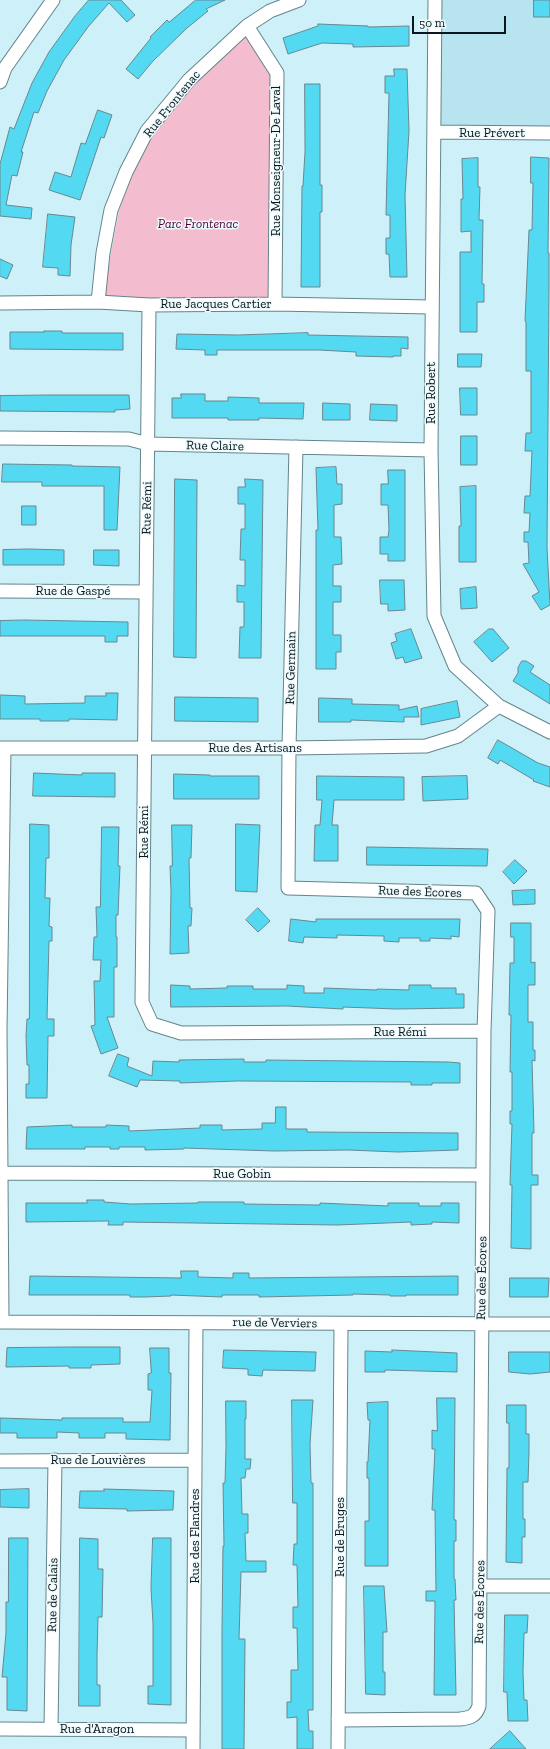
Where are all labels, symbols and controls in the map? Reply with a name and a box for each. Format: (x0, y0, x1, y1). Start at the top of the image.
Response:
scale bar (414, 8, 508, 34)
text: 50 m (419, 16, 445, 30)
street label: Rue Frontenac (140, 67, 204, 141)
street label: Rue Monseigneur-De Laval (268, 86, 284, 236)
street label: Rue Prévert (459, 125, 525, 141)
park label: Parc Frontenac (158, 216, 238, 232)
street label: Rue Jacques Cartier (160, 296, 272, 312)
street label: Rue Robert (423, 362, 439, 424)
street label: Rue Claire (186, 438, 244, 454)
street label: Rue Rémi (139, 481, 155, 535)
street label: Rue de Gaspé (36, 583, 110, 599)
street label: Rue Germain (283, 631, 299, 705)
street label: Rue des Artisans (208, 740, 302, 756)
street label: Rue Rémi (136, 805, 152, 859)
street label: Rue des Écores (378, 883, 462, 901)
street label: Rue Rémi (373, 1024, 427, 1040)
street label: Rue Gobin (213, 1166, 271, 1182)
street label: Rue des Écores (473, 1236, 491, 1320)
street label: rue de Verviers (233, 1314, 317, 1332)
street label: Rue de Louvières (50, 1452, 146, 1468)
street label: Rue des Flandres (187, 1488, 203, 1584)
street label: Rue de Bruges (332, 1497, 348, 1577)
street label: Rue de Calais (45, 1558, 61, 1632)
street label: Rue des Écores (471, 1560, 489, 1644)
street label: Rue d'Aragon (60, 1721, 134, 1737)

